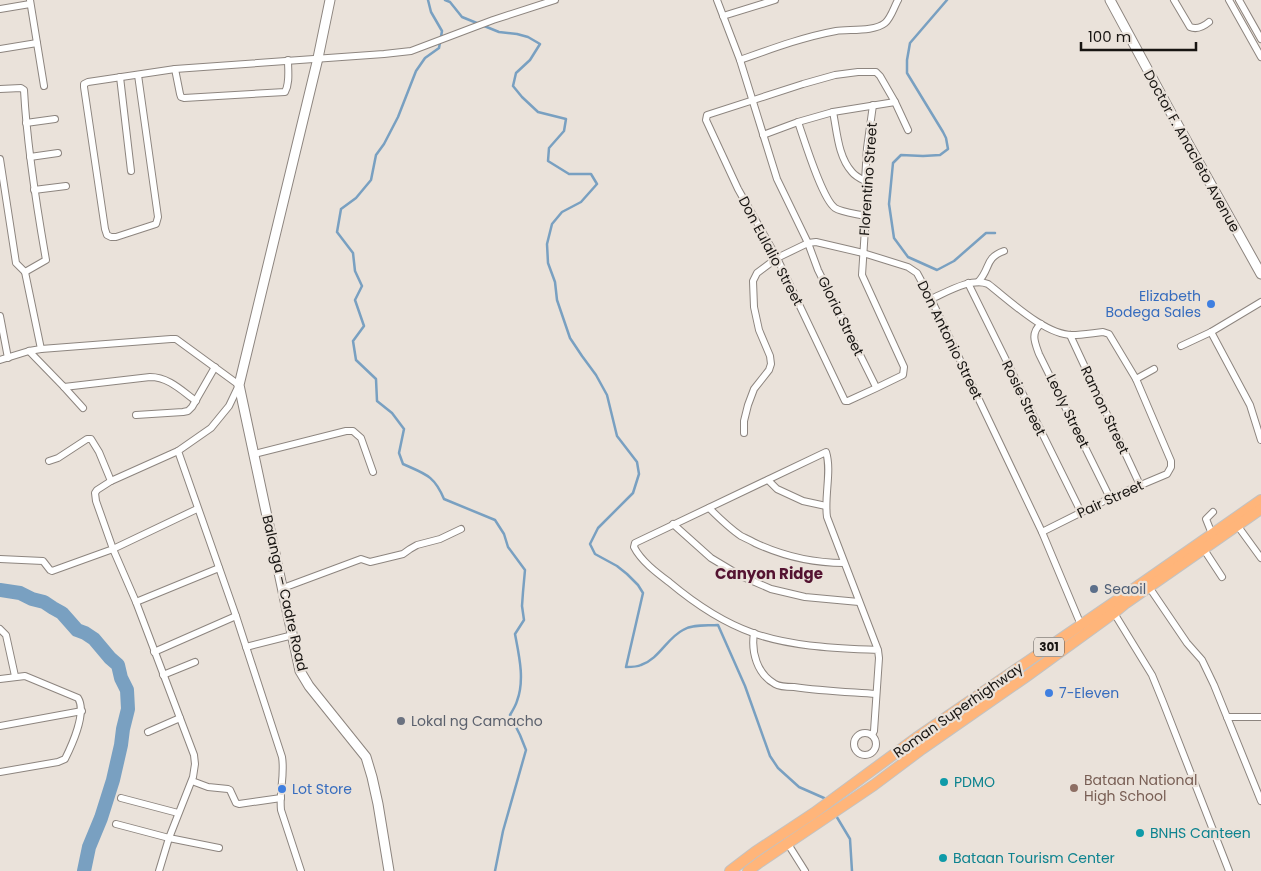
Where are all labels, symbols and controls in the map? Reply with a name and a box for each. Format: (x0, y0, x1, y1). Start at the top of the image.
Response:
scale bar (1081, 20, 1196, 52)
text: 100 m (1088, 26, 1131, 47)
street label: Doctor F. Anacleto Avenue (1139, 66, 1245, 236)
street label: Florentino Street (854, 122, 882, 236)
street label: Don Eulalio Street (734, 193, 808, 309)
street label: Gloria Street (813, 273, 869, 359)
street label: Don Antonio Street (912, 277, 988, 403)
place label: Elizabeth Bodega Sales (1106, 286, 1201, 322)
marker: Elizabeth Bodega Sales (1205, 298, 1217, 310)
street label: Rosie Street (997, 357, 1051, 439)
street label: Ramon Street (1076, 363, 1134, 457)
street label: Leoly Street (1042, 371, 1094, 451)
street label: Pair Street (1074, 475, 1146, 523)
street label: Balanga – Cadre Road (257, 513, 313, 673)
district label: Canyon Ridge (715, 563, 823, 584)
place label: Seaoil (1104, 579, 1146, 599)
marker: Seaoil (1088, 583, 1100, 595)
road number: 301 (1034, 638, 1064, 656)
street label: Roman Superhighway (889, 658, 1027, 762)
place label: 7-Eleven (1059, 683, 1119, 703)
marker: 7-Eleven (1043, 687, 1055, 699)
place label: Lokal ng Camacho (411, 711, 543, 731)
marker: Lokal ng Camacho (395, 715, 407, 727)
place label: Bataan National High School (1084, 770, 1197, 806)
place label: PDMO (954, 772, 995, 792)
marker: PDMO (938, 776, 950, 788)
place label: Lot Store (292, 779, 352, 799)
marker: Bataan National High School (1068, 782, 1080, 794)
marker: Lot Store (276, 783, 288, 795)
place label: BNHS Canteen (1150, 823, 1251, 843)
marker: BNHS Canteen (1134, 827, 1146, 839)
place label: Bataan Tourism Center (953, 848, 1115, 868)
marker: Bataan Tourism Center (937, 852, 949, 864)

